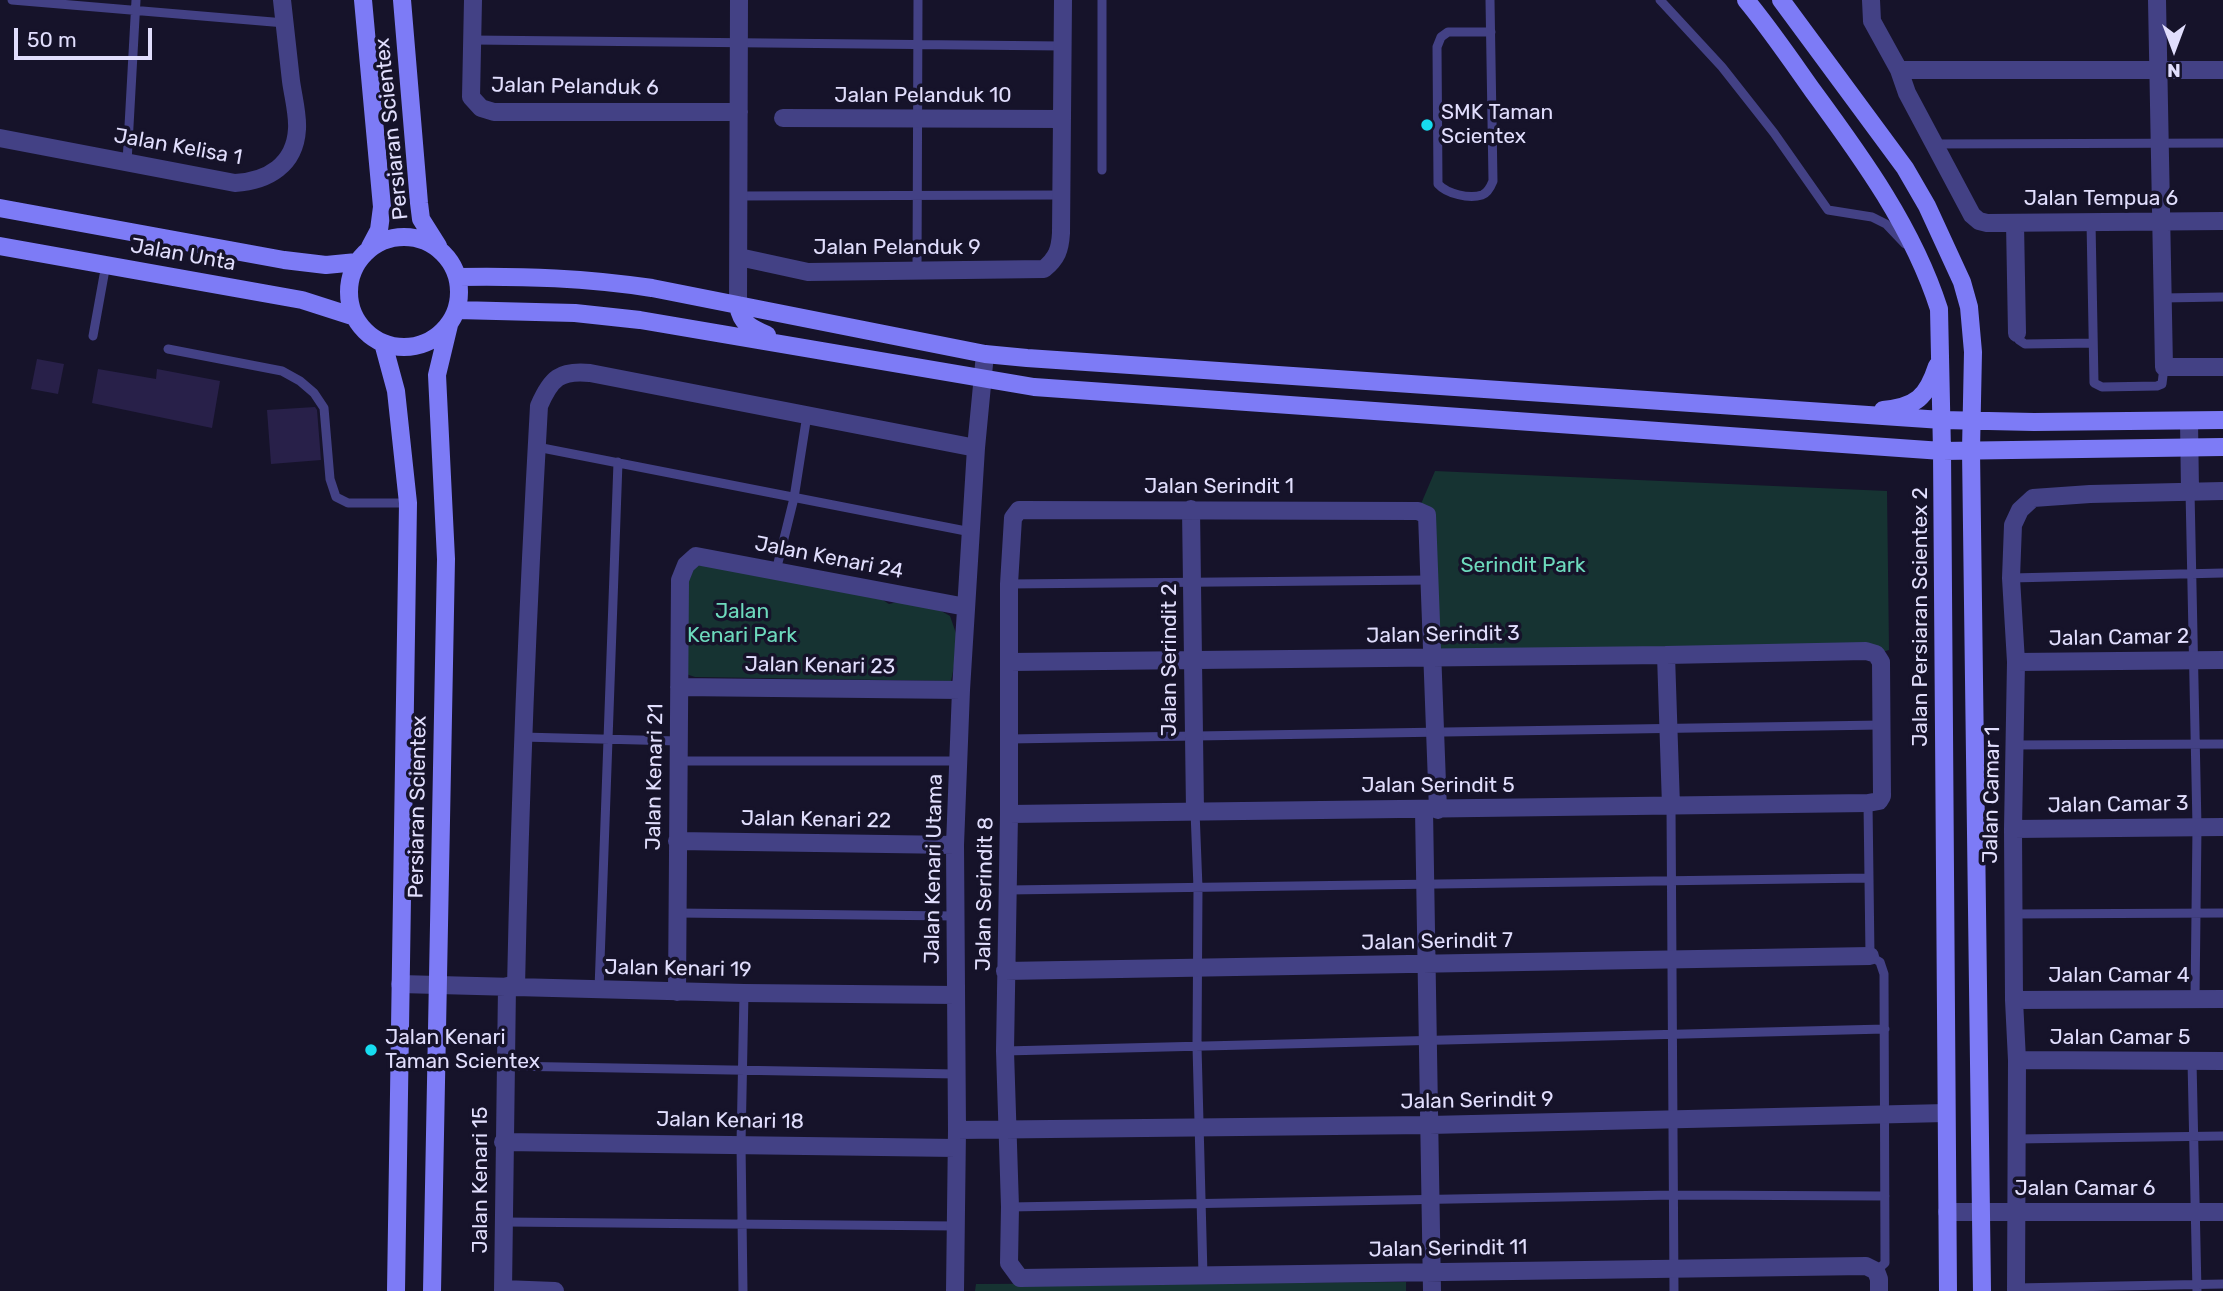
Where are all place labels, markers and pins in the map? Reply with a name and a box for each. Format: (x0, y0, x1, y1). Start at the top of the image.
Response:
place label: SMK Taman Scientex (1441, 100, 1553, 150)
marker: SMK Taman Scientex (1419, 117, 1435, 133)
place label: Jalan Kenari Taman Scientex (385, 1025, 540, 1075)
marker: Jalan Kenari Taman Scientex (363, 1042, 379, 1058)

